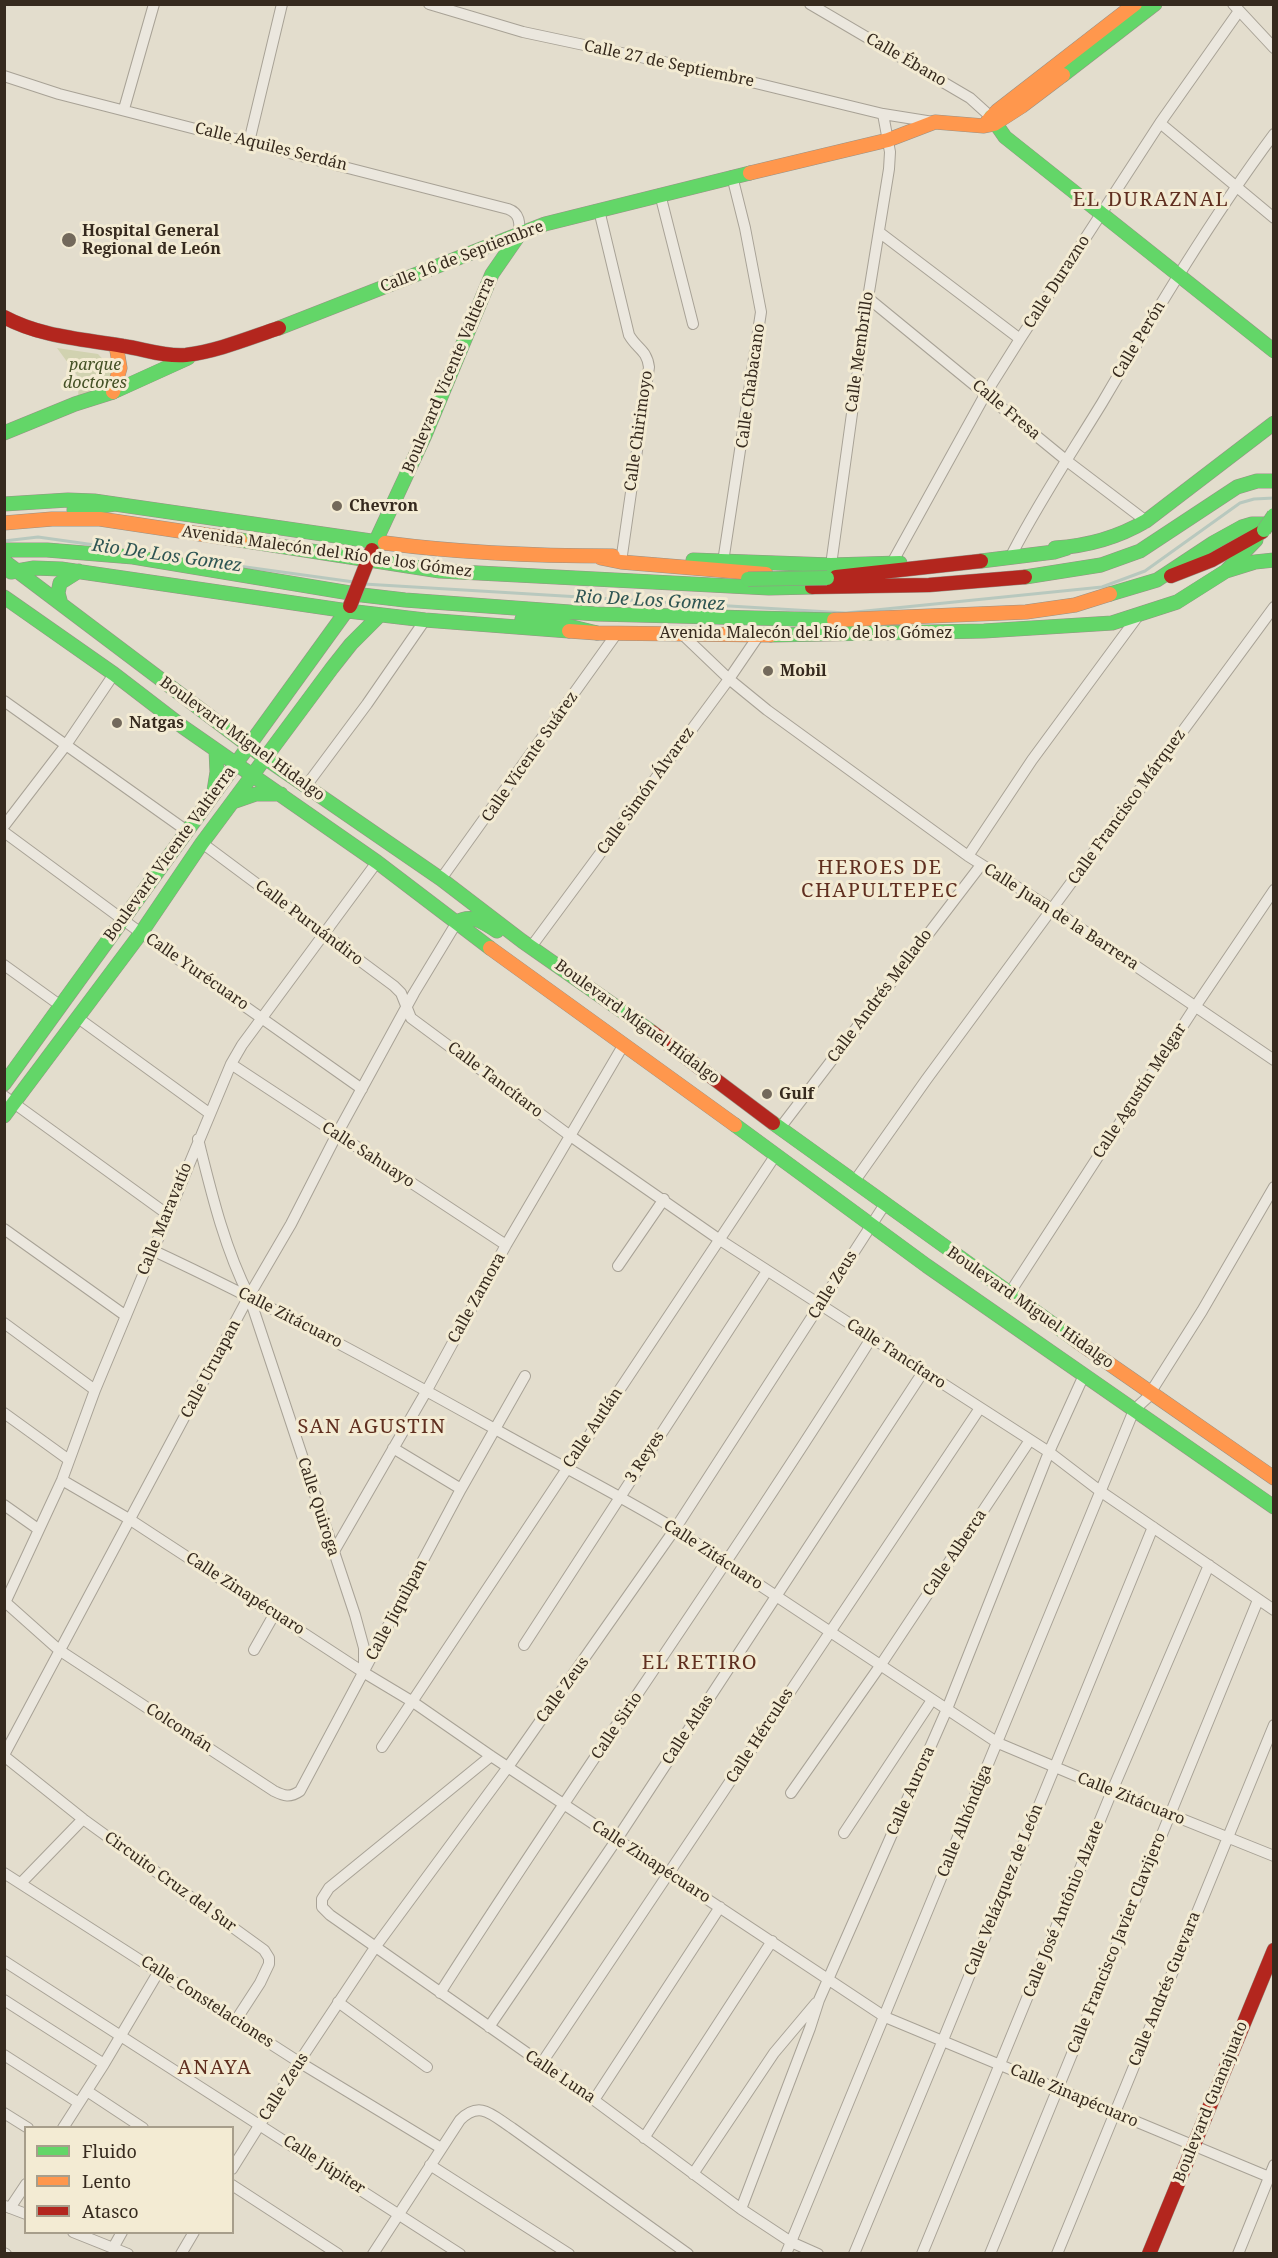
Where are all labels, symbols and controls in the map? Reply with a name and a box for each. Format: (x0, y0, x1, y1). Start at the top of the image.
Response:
street label: Calle Ébano (862, 29, 950, 91)
street label: Calle 27 de Septiembre (582, 37, 756, 91)
street label: Calle Aquiles Serdán (193, 119, 349, 175)
district label: EL DURAZNAL (1073, 188, 1229, 212)
street label: Calle 16 de Septiembre (378, 217, 546, 297)
place label: Hospital General Regional de León (82, 221, 221, 259)
marker: Hospital General Regional de León (60, 231, 78, 249)
street label: Calle Durazno (1020, 232, 1094, 332)
street label: Boulevard Vicente Valtierra (399, 274, 499, 476)
street label: Calle Membrillo (842, 290, 878, 414)
street label: Calle Perón (1108, 298, 1170, 382)
street label: Calle Chabacano (733, 322, 769, 450)
park label: parque doctores (63, 355, 127, 393)
street label: Calle Chirimoyo (621, 369, 657, 493)
street label: Calle Fresa (968, 376, 1044, 444)
place label: Chevron (349, 496, 418, 516)
marker: Chevron (330, 499, 344, 513)
street label: Avenida Malecón del Río de los Gómez (181, 522, 473, 582)
water label: Rio De Los Gomez (91, 535, 243, 577)
water label: Rio De Los Gomez (574, 586, 726, 616)
street label: Avenida Malecón del Río de los Gómez (660, 623, 952, 643)
place label: Mobil (780, 661, 827, 681)
marker: Mobil (761, 664, 775, 678)
street label: Boulevard Miguel Hidalgo (156, 673, 328, 805)
street label: Calle Vicente Suárez (478, 688, 582, 826)
place label: Natgas (129, 713, 184, 733)
marker: Natgas (110, 716, 124, 730)
street label: Calle Simón Álvarez (593, 724, 699, 858)
street label: Calle Francisco Márquez (1064, 726, 1190, 888)
street label: Boulevard Vicente Valtierra (100, 763, 240, 945)
district label: HEROES DE CHAPULTEPEC (801, 856, 959, 903)
street label: Calle Juan de la Barrera (980, 860, 1142, 974)
street label: Calle Puruándiro (251, 876, 367, 970)
street label: Calle Andrés Mellado (824, 926, 936, 1066)
street label: Calle Yurécuaro (142, 929, 252, 1015)
street label: Boulevard Miguel Hidalgo (551, 956, 723, 1088)
street label: Calle Agustín Melgar (1089, 1020, 1191, 1162)
street label: Calle Tancítaro (443, 1038, 547, 1122)
place label: Gulf (779, 1084, 814, 1104)
marker: Gulf (760, 1087, 774, 1101)
street label: Calle Sahuayo (318, 1118, 418, 1192)
street label: Calle Maravatío (134, 1160, 196, 1278)
street label: Boulevard Miguel Hidalgo (943, 1243, 1117, 1373)
street label: Calle Zeus (804, 1247, 862, 1323)
street label: Calle Zamora (444, 1249, 510, 1347)
street label: Calle Zitácuaro (235, 1283, 345, 1353)
street label: Calle Tancítaro (843, 1315, 949, 1393)
street label: Calle Uruapan (177, 1316, 245, 1422)
street label: Calle Autlán (559, 1384, 627, 1472)
district label: SAN AGUSTIN (297, 1415, 447, 1439)
street label: 3 Reyes (621, 1428, 669, 1486)
street label: Calle Quiroga (293, 1455, 343, 1559)
street label: Calle Alberca (919, 1506, 991, 1600)
street label: Calle Zitácuaro (660, 1516, 766, 1594)
street label: Calle Zinapécuaro (182, 1548, 308, 1640)
street label: Calle Jiquilpan (362, 1556, 432, 1664)
district label: EL RETIRO (642, 1651, 758, 1675)
street label: Calle Zeus (533, 1653, 593, 1727)
street label: Calle Hércules (722, 1685, 798, 1787)
street label: Calle Sirio (587, 1689, 647, 1763)
street label: Calle Atlas (658, 1691, 718, 1769)
street label: Colcomán (142, 1699, 216, 1757)
street label: Calle Aurora (883, 1743, 939, 1839)
street label: Calle Alhóndiga (934, 1762, 996, 1880)
street label: Calle Zitácuaro (1074, 1769, 1188, 1829)
street label: Calle Velázquez de León (961, 1801, 1047, 1979)
street label: Calle Zinapécuaro (588, 1816, 714, 1908)
street label: Calle José Antônio Alzate (1020, 1818, 1108, 2000)
street label: Circuito Cruz del Sur (100, 1828, 240, 1936)
street label: Calle Francisco Javier Clavijero (1064, 1830, 1170, 2056)
street label: Calle Andrés Guevara (1125, 1909, 1205, 2069)
street label: Calle Constelaciones (137, 1952, 277, 2052)
street label: Boulevard Guanajuato (1170, 2019, 1252, 2185)
street label: Calle Luna (521, 2046, 599, 2108)
street label: Calle Zeus (255, 2050, 313, 2124)
district label: ANAYA (178, 2056, 252, 2080)
street label: Calle Zinapécuaro (1007, 2060, 1141, 2132)
legend (24, 2126, 234, 2234)
street label: Calle Júpiter (279, 2131, 369, 2199)
text: Fluido (82, 2139, 137, 2163)
text: Lento (82, 2169, 131, 2193)
text: Atasco (82, 2199, 139, 2223)

